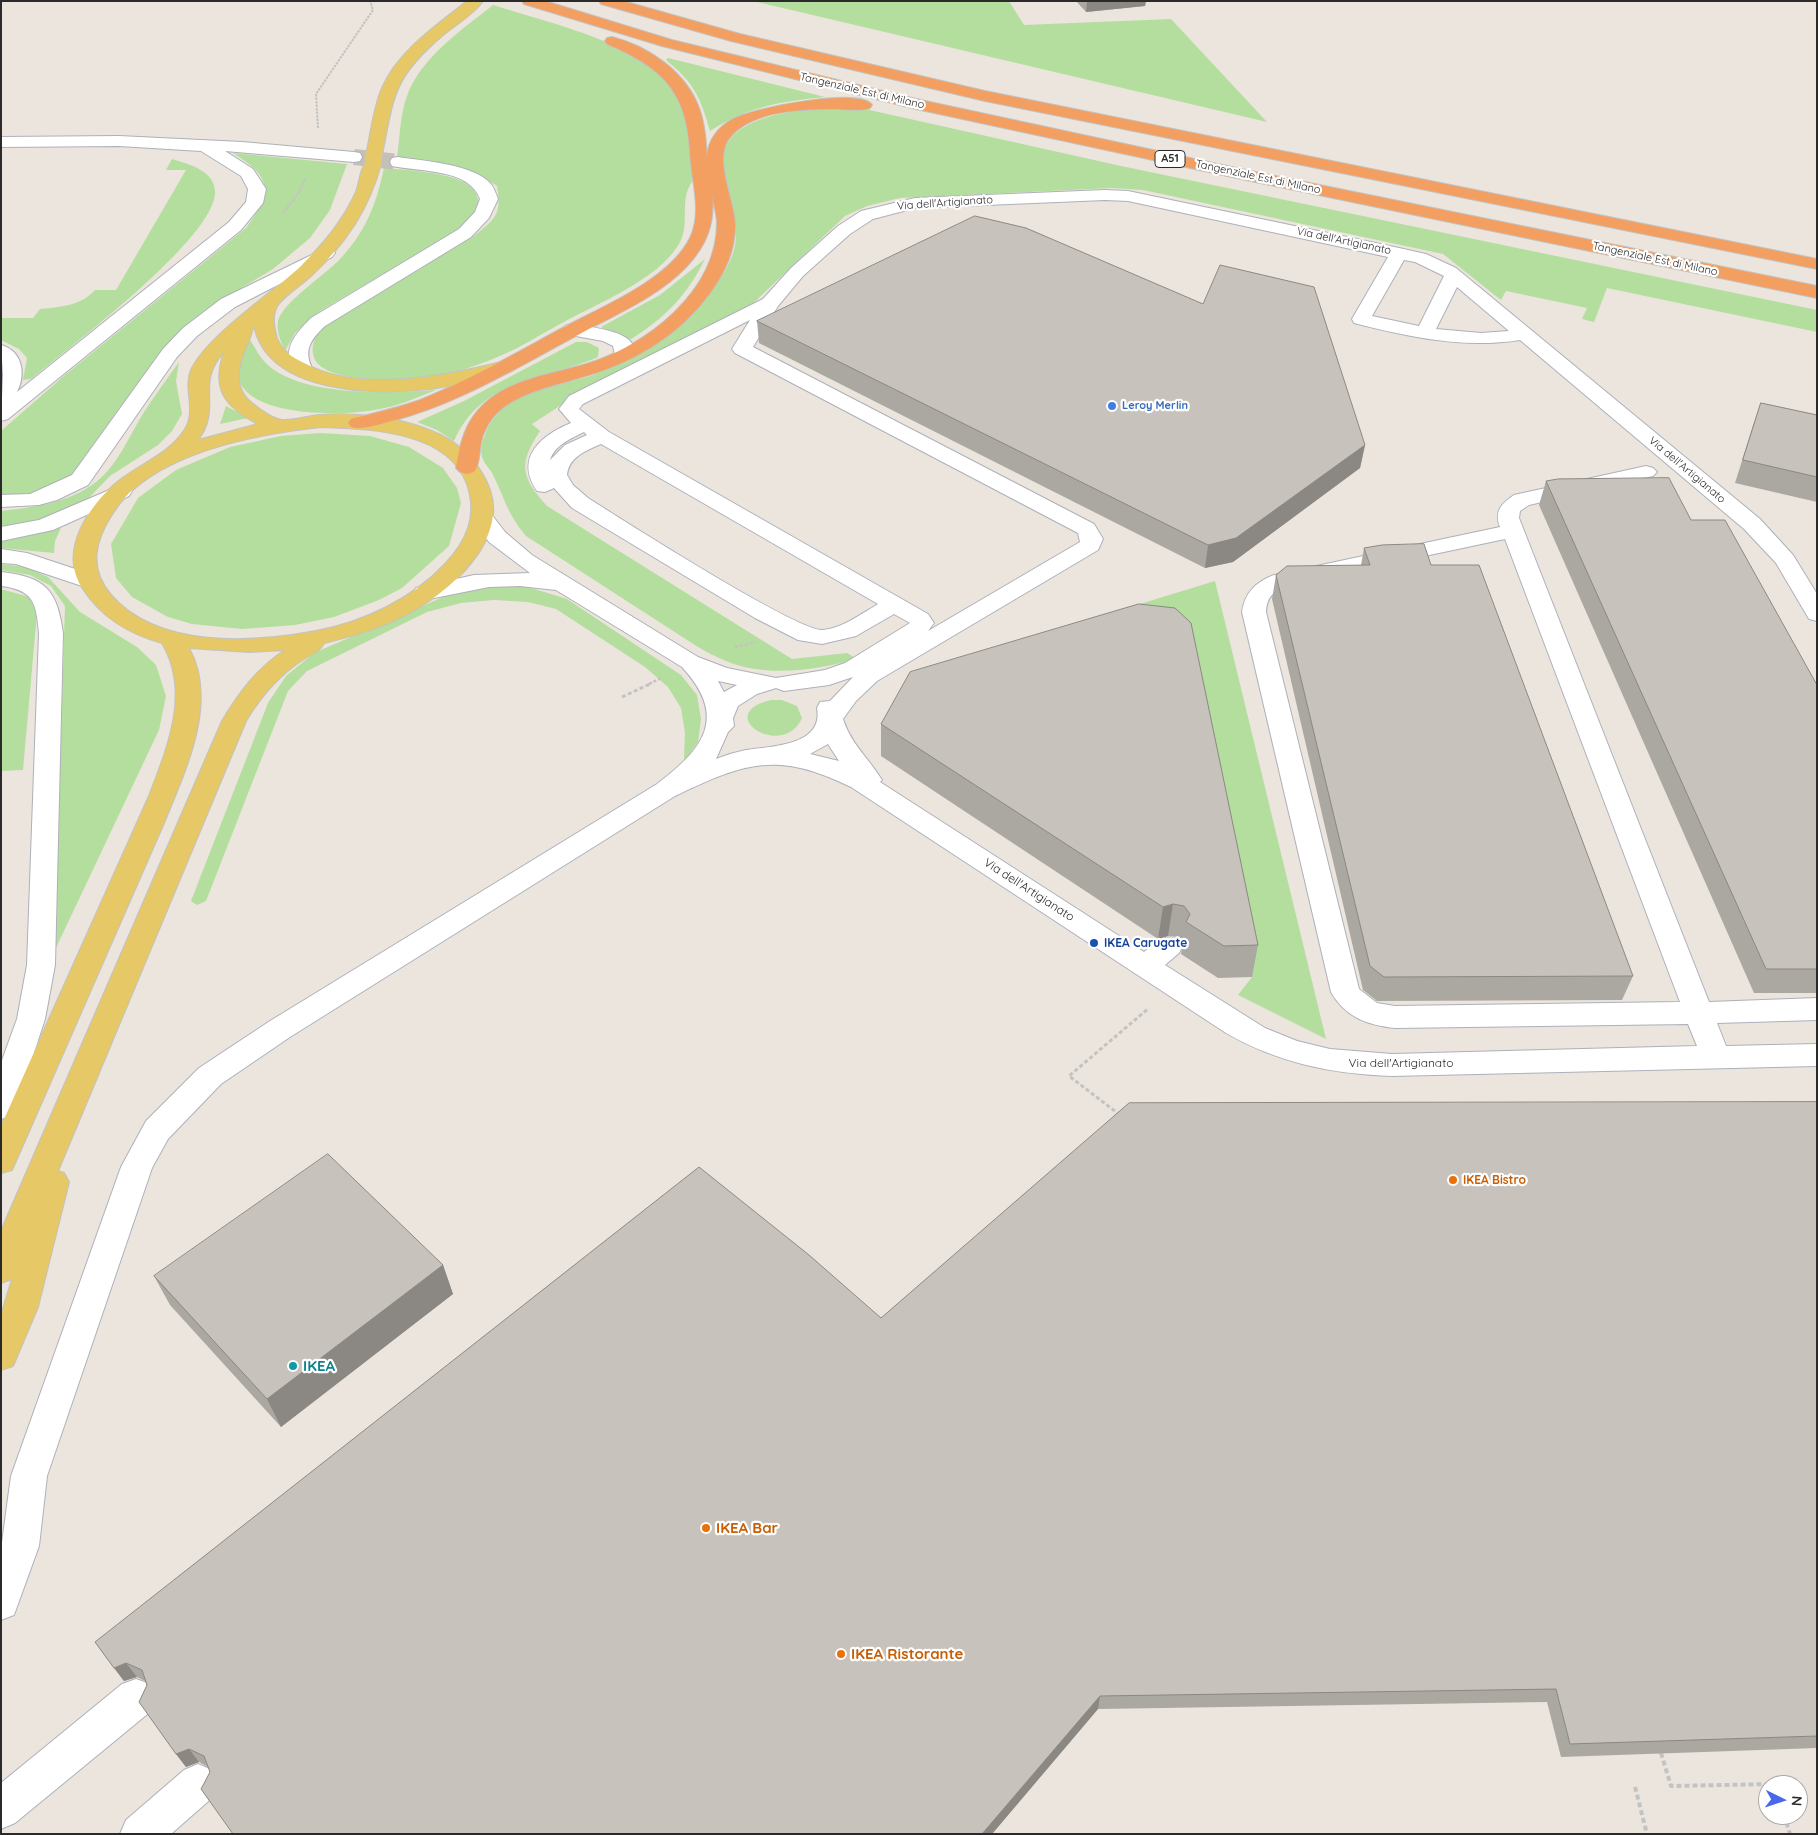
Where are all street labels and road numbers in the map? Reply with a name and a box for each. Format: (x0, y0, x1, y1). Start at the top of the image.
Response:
street label: Tangenziale Est di Milano (798, 70, 926, 112)
road number: A51 (1155, 150, 1185, 168)
street label: Tangenziale Est di Milano (1194, 157, 1322, 197)
street label: Via dell'Artigianato (897, 193, 993, 213)
street label: Via dell'Artigianato (1296, 225, 1392, 257)
street label: Tangenziale Est di Milano (1591, 239, 1719, 279)
street label: Via dell'Artigianato (1646, 434, 1728, 506)
street label: Via dell'Artigianato (981, 855, 1077, 925)
street label: Via dell'Artigianato (1349, 1056, 1453, 1070)

